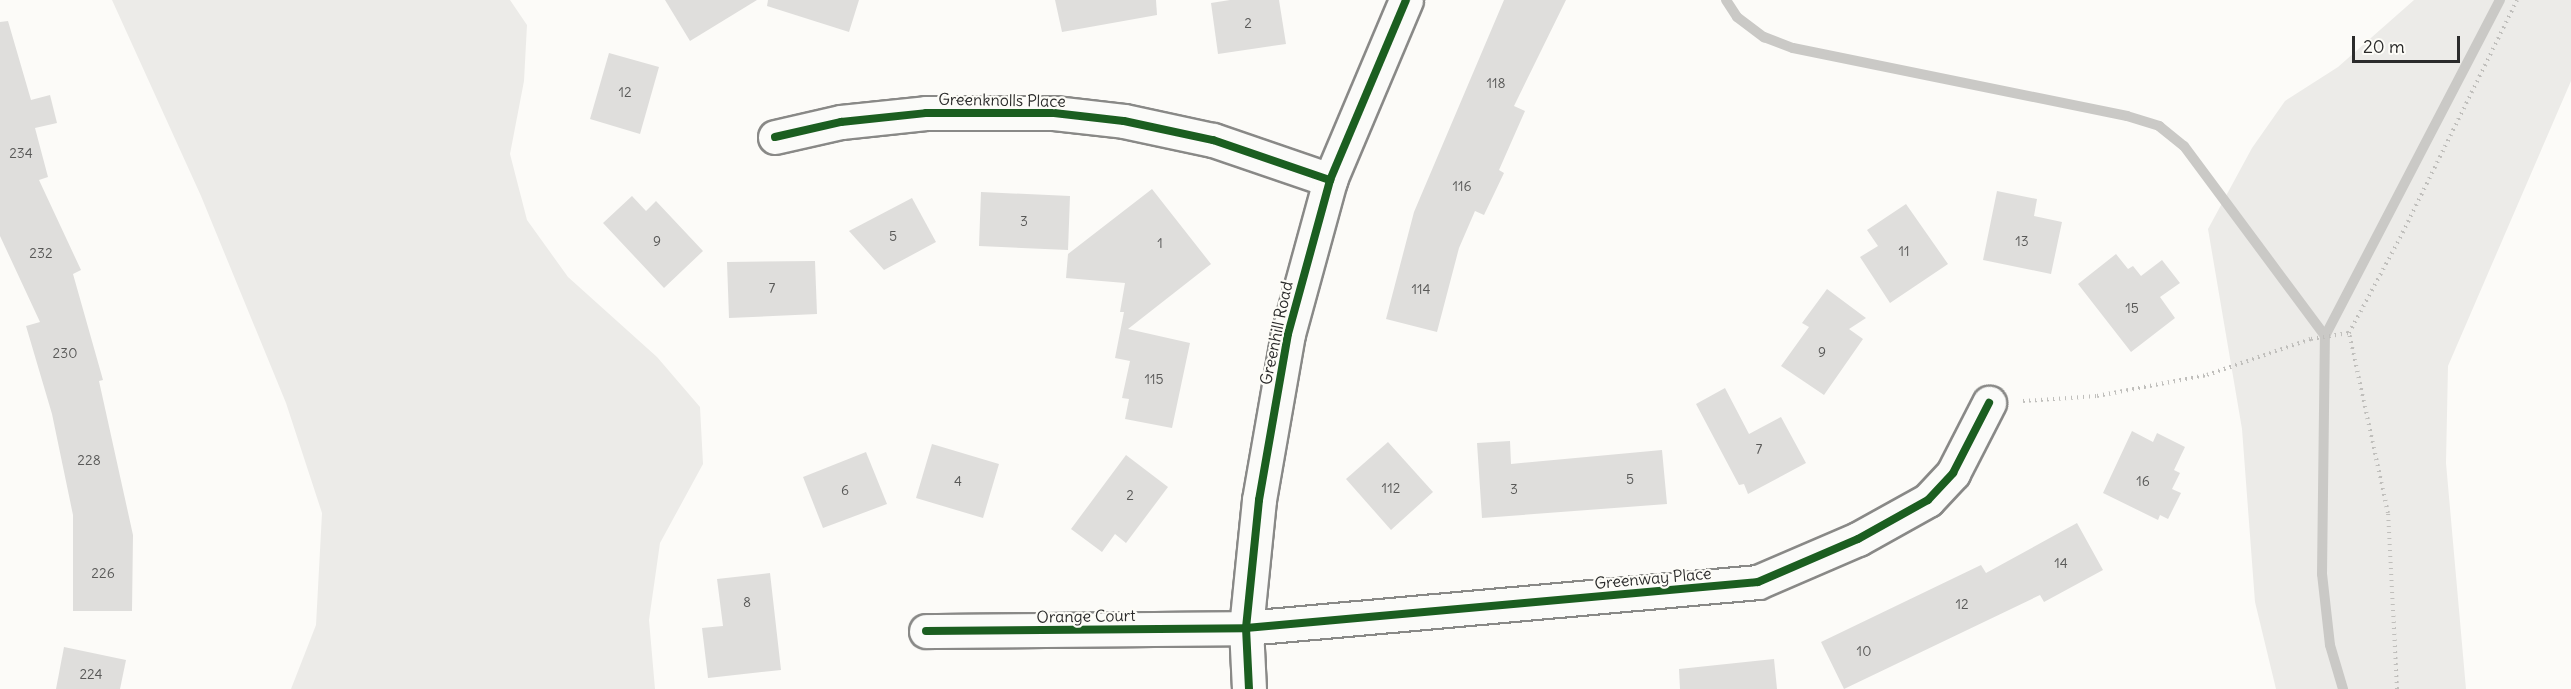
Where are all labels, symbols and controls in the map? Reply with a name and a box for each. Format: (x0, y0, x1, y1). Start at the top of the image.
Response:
house number: 2 (1244, 15, 1252, 31)
scale bar (2355, 24, 2463, 62)
text: 20 m (2363, 35, 2405, 58)
house number: 118 (1486, 75, 1506, 91)
house number: 12 (618, 84, 632, 100)
street label: Greenknolls Place (938, 89, 1066, 111)
house number: 234 (9, 145, 33, 161)
house number: 116 (1452, 178, 1472, 194)
house number: 3 (1020, 213, 1028, 229)
house number: 5 (889, 228, 897, 244)
house number: 9 (653, 233, 661, 249)
house number: 13 (2015, 233, 2029, 249)
house number: 1 (1157, 235, 1163, 251)
house number: 11 (1898, 243, 1910, 259)
house number: 232 (29, 245, 53, 261)
street label: Greenhill Road (1256, 279, 1296, 387)
house number: 7 (769, 280, 775, 296)
house number: 114 (1411, 281, 1431, 297)
house number: 15 (2125, 300, 2139, 316)
house number: 9 (1818, 344, 1826, 360)
house number: 230 (53, 345, 77, 361)
house number: 115 (1144, 371, 1164, 387)
house number: 7 (1756, 441, 1762, 457)
house number: 228 (77, 452, 101, 468)
house number: 5 (1626, 471, 1634, 487)
house number: 4 (954, 473, 962, 489)
house number: 16 (2136, 473, 2150, 489)
house number: 112 (1382, 480, 1400, 496)
house number: 3 (1510, 481, 1518, 497)
house number: 6 (841, 482, 849, 498)
house number: 2 (1126, 487, 1134, 503)
house number: 14 (2054, 555, 2068, 571)
street label: Greenway Place (1594, 563, 1712, 593)
house number: 226 (91, 565, 115, 581)
house number: 8 (743, 594, 751, 610)
house number: 12 (1955, 596, 1969, 612)
street label: Orange Court (1036, 606, 1136, 626)
house number: 10 (1857, 643, 1871, 659)
house number: 224 (79, 666, 103, 682)

